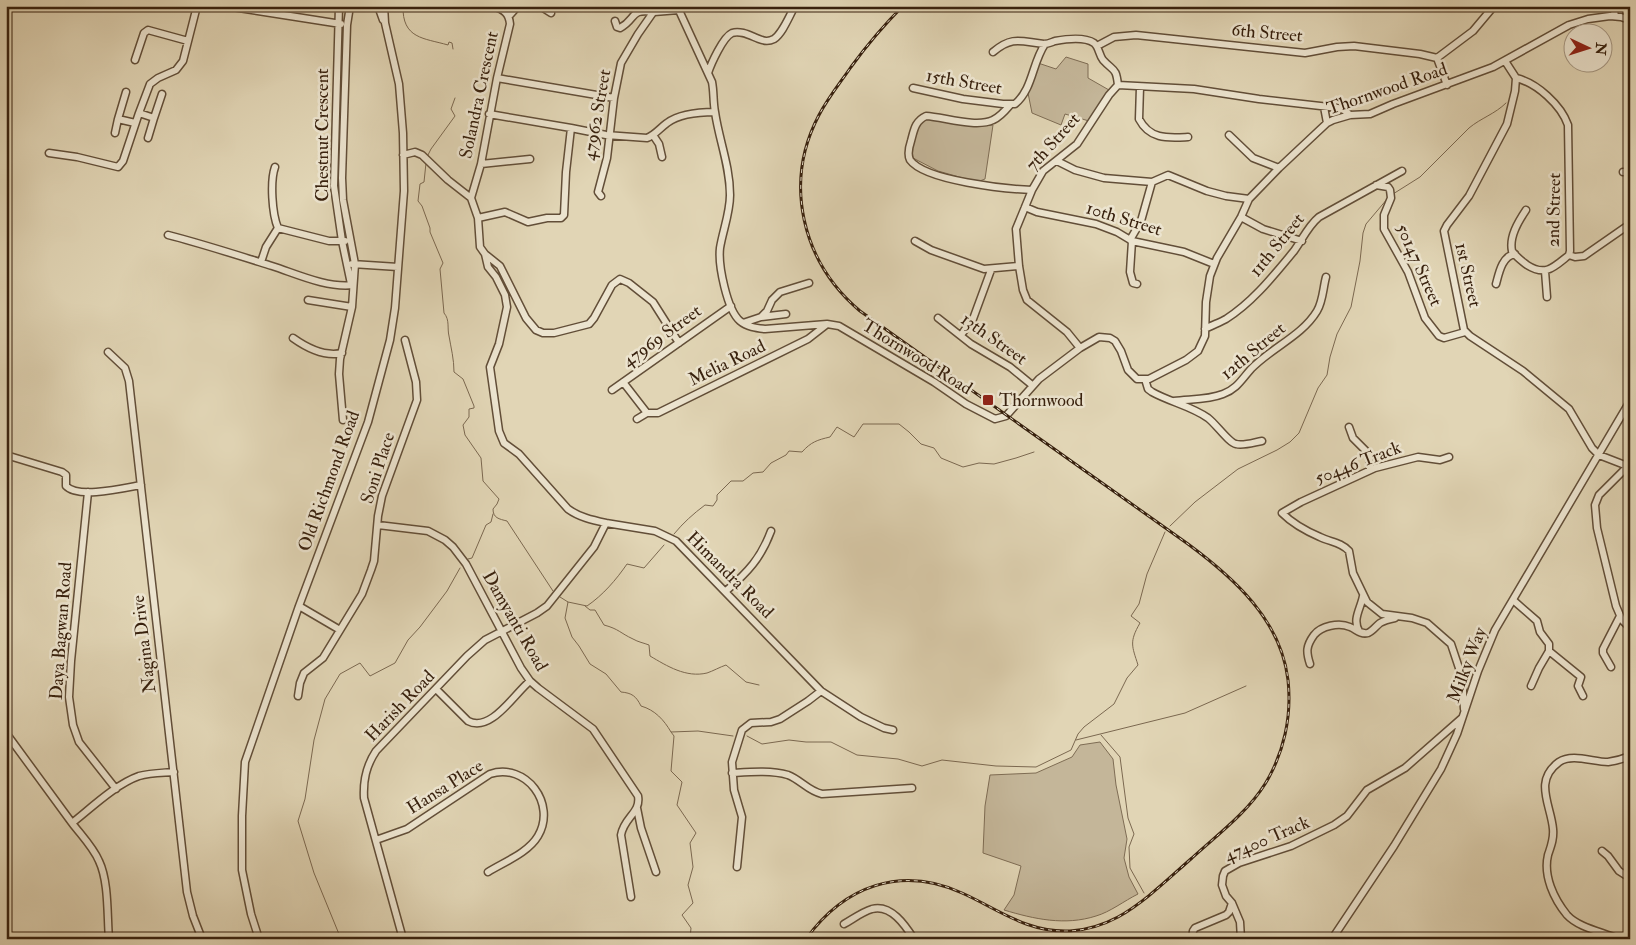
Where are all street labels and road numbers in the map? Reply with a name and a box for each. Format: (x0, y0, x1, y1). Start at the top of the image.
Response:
street label: 6th Street (1230, 18, 1304, 48)
street label: Solandra Crescent (454, 29, 504, 161)
street label: Thornwood Road (1324, 58, 1450, 120)
street label: 15th Street (924, 64, 1004, 100)
street label: 47962 Street (578, 67, 616, 162)
street label: Chestnut Crescent (311, 68, 334, 202)
street label: 7th Street (1021, 108, 1085, 176)
street label: 2nd Street (1542, 172, 1566, 247)
street label: 10th Street (1083, 197, 1165, 241)
street label: 11th Street (1244, 208, 1310, 281)
street label: 50147 Street (1391, 220, 1447, 310)
street label: 1st Street (1449, 240, 1487, 310)
street label: 47969 Street (618, 299, 706, 372)
street label: 13th Street (956, 308, 1032, 370)
street label: Thornwood Road (858, 314, 977, 400)
street label: 12th Street (1216, 317, 1290, 385)
street label: Melia Road (685, 334, 769, 391)
street label: Old Richmond Road (293, 407, 365, 555)
street label: Soni Place (356, 429, 400, 507)
street label: 50446 Track (1312, 436, 1405, 490)
street label: Himandra Road (681, 526, 779, 624)
street label: Daya Bagwan Road (45, 561, 77, 701)
street label: Damyanti Road (477, 567, 553, 675)
street label: Nagina Drive (127, 593, 161, 694)
street label: Milky Way (1442, 623, 1492, 706)
street label: Harish Road (360, 665, 440, 747)
street label: Hansa Place (402, 754, 488, 820)
street label: 47400 Track (1221, 811, 1313, 867)

